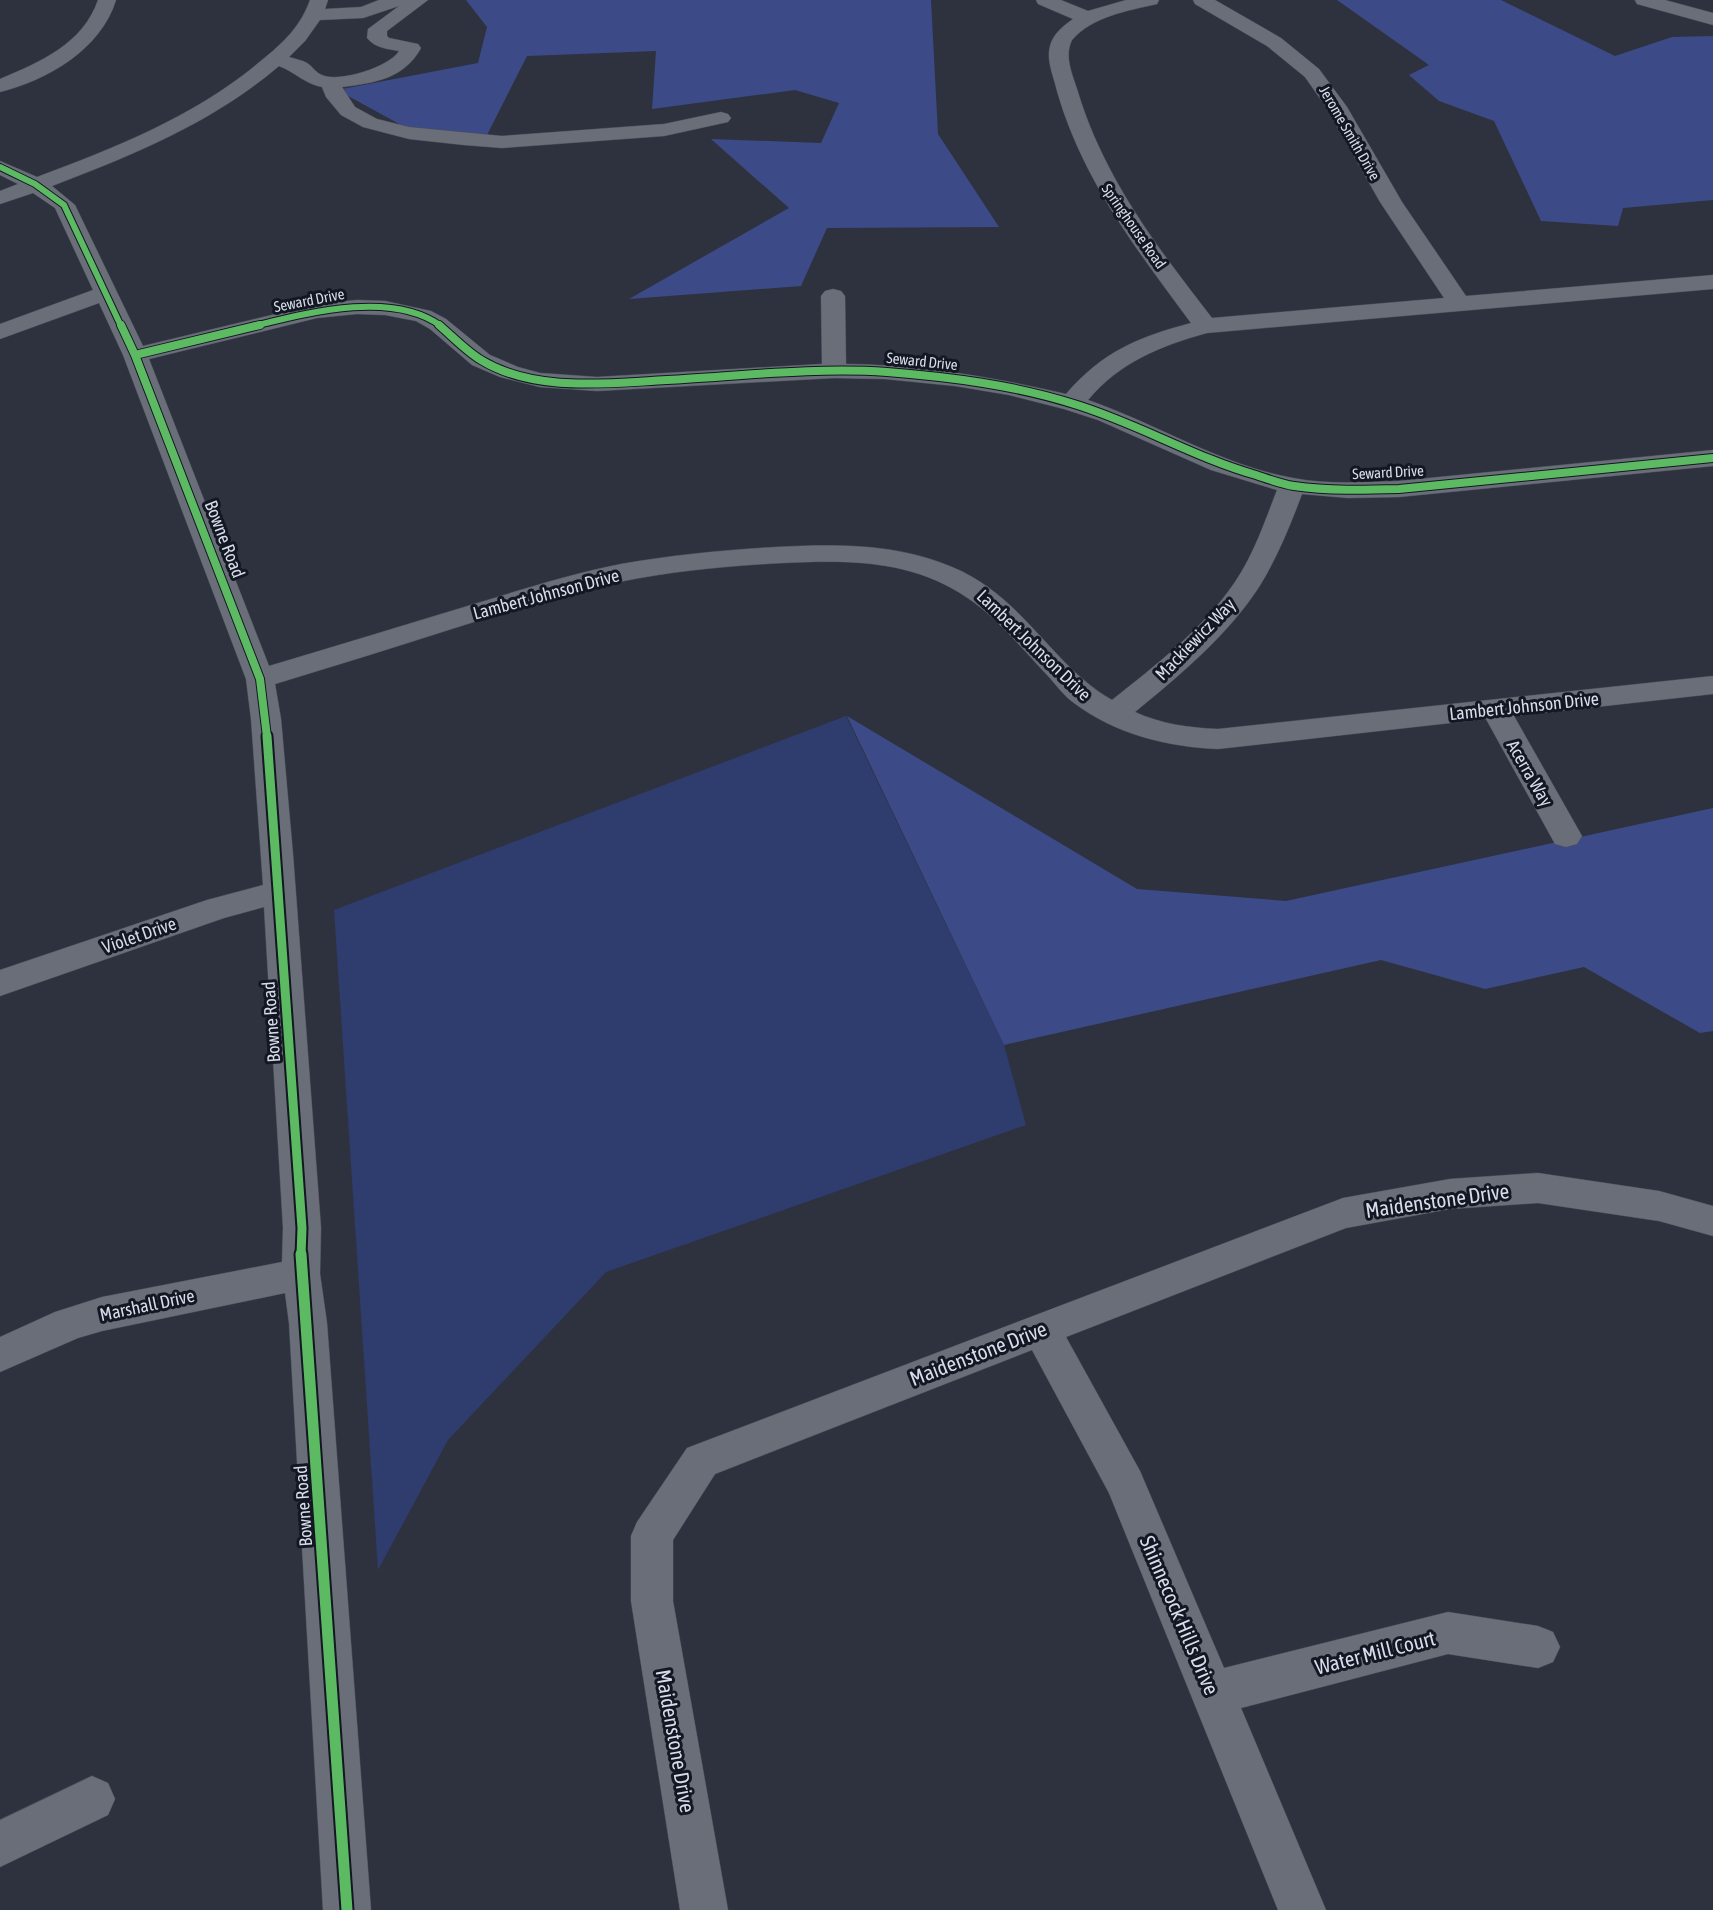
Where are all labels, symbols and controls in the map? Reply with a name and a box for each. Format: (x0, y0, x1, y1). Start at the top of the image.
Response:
street label: Jerome Smith Drive (1316, 83, 1384, 183)
street label: Springhouse Road (1099, 180, 1169, 272)
street label: Seward Drive (272, 285, 346, 315)
street label: Seward Drive (886, 349, 959, 373)
street label: Seward Drive (1352, 462, 1424, 482)
street label: Bowne Road (201, 497, 249, 581)
street label: Lambert Johnson Drive (471, 564, 621, 624)
street label: Lambert Johnson Drive (973, 585, 1095, 705)
street label: Mackiewicz Way (1151, 594, 1239, 684)
street label: Lambert Johnson Drive (1448, 688, 1600, 724)
street label: Acerra Way (1503, 736, 1557, 810)
street label: Violet Drive (99, 913, 179, 957)
street label: Bowne Road (258, 981, 284, 1063)
street label: Maidenstone Drive (1364, 1178, 1510, 1222)
street label: Marshall Drive (98, 1285, 196, 1325)
street label: Maidenstone Drive (906, 1316, 1050, 1390)
street label: Bowne Road (290, 1465, 316, 1547)
street label: Shinnecock Hills Drive (1136, 1532, 1224, 1698)
street label: Water Mill Court (1312, 1625, 1438, 1679)
street label: Maidenstone Drive (652, 1668, 700, 1814)

